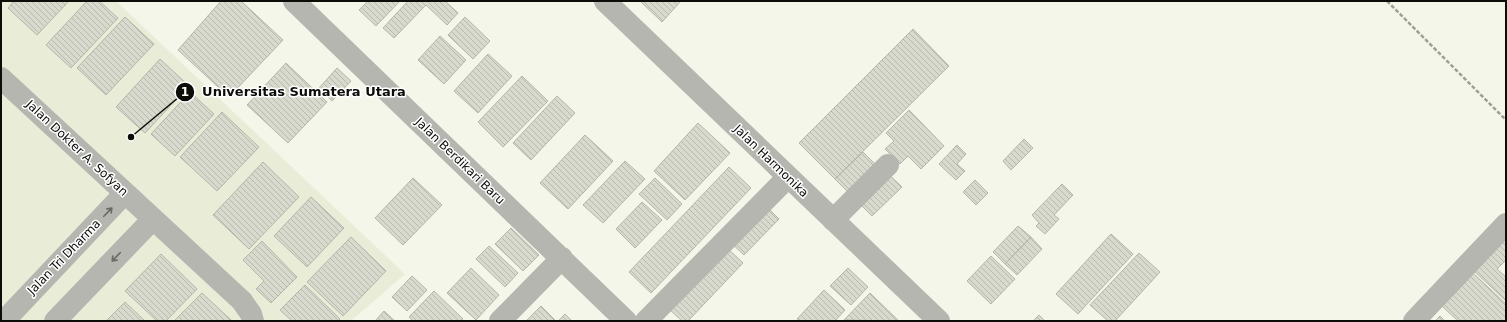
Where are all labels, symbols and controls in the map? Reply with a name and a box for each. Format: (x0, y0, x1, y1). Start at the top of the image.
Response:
callout: Universitas Sumatera Utara (175, 79, 414, 104)
text: Universitas Sumatera Utara (202, 84, 406, 99)
text: 1 (181, 85, 189, 99)
street label: Jalan Dokter A. Sofyan (22, 96, 131, 199)
street label: Jalan Berdikari Baru (412, 114, 508, 207)
street label: Jalan Harmonika (730, 121, 811, 200)
one-way arrow (103, 207, 112, 217)
street label: Jalan Tri Dharma (24, 217, 103, 298)
one-way arrow (111, 252, 121, 262)

